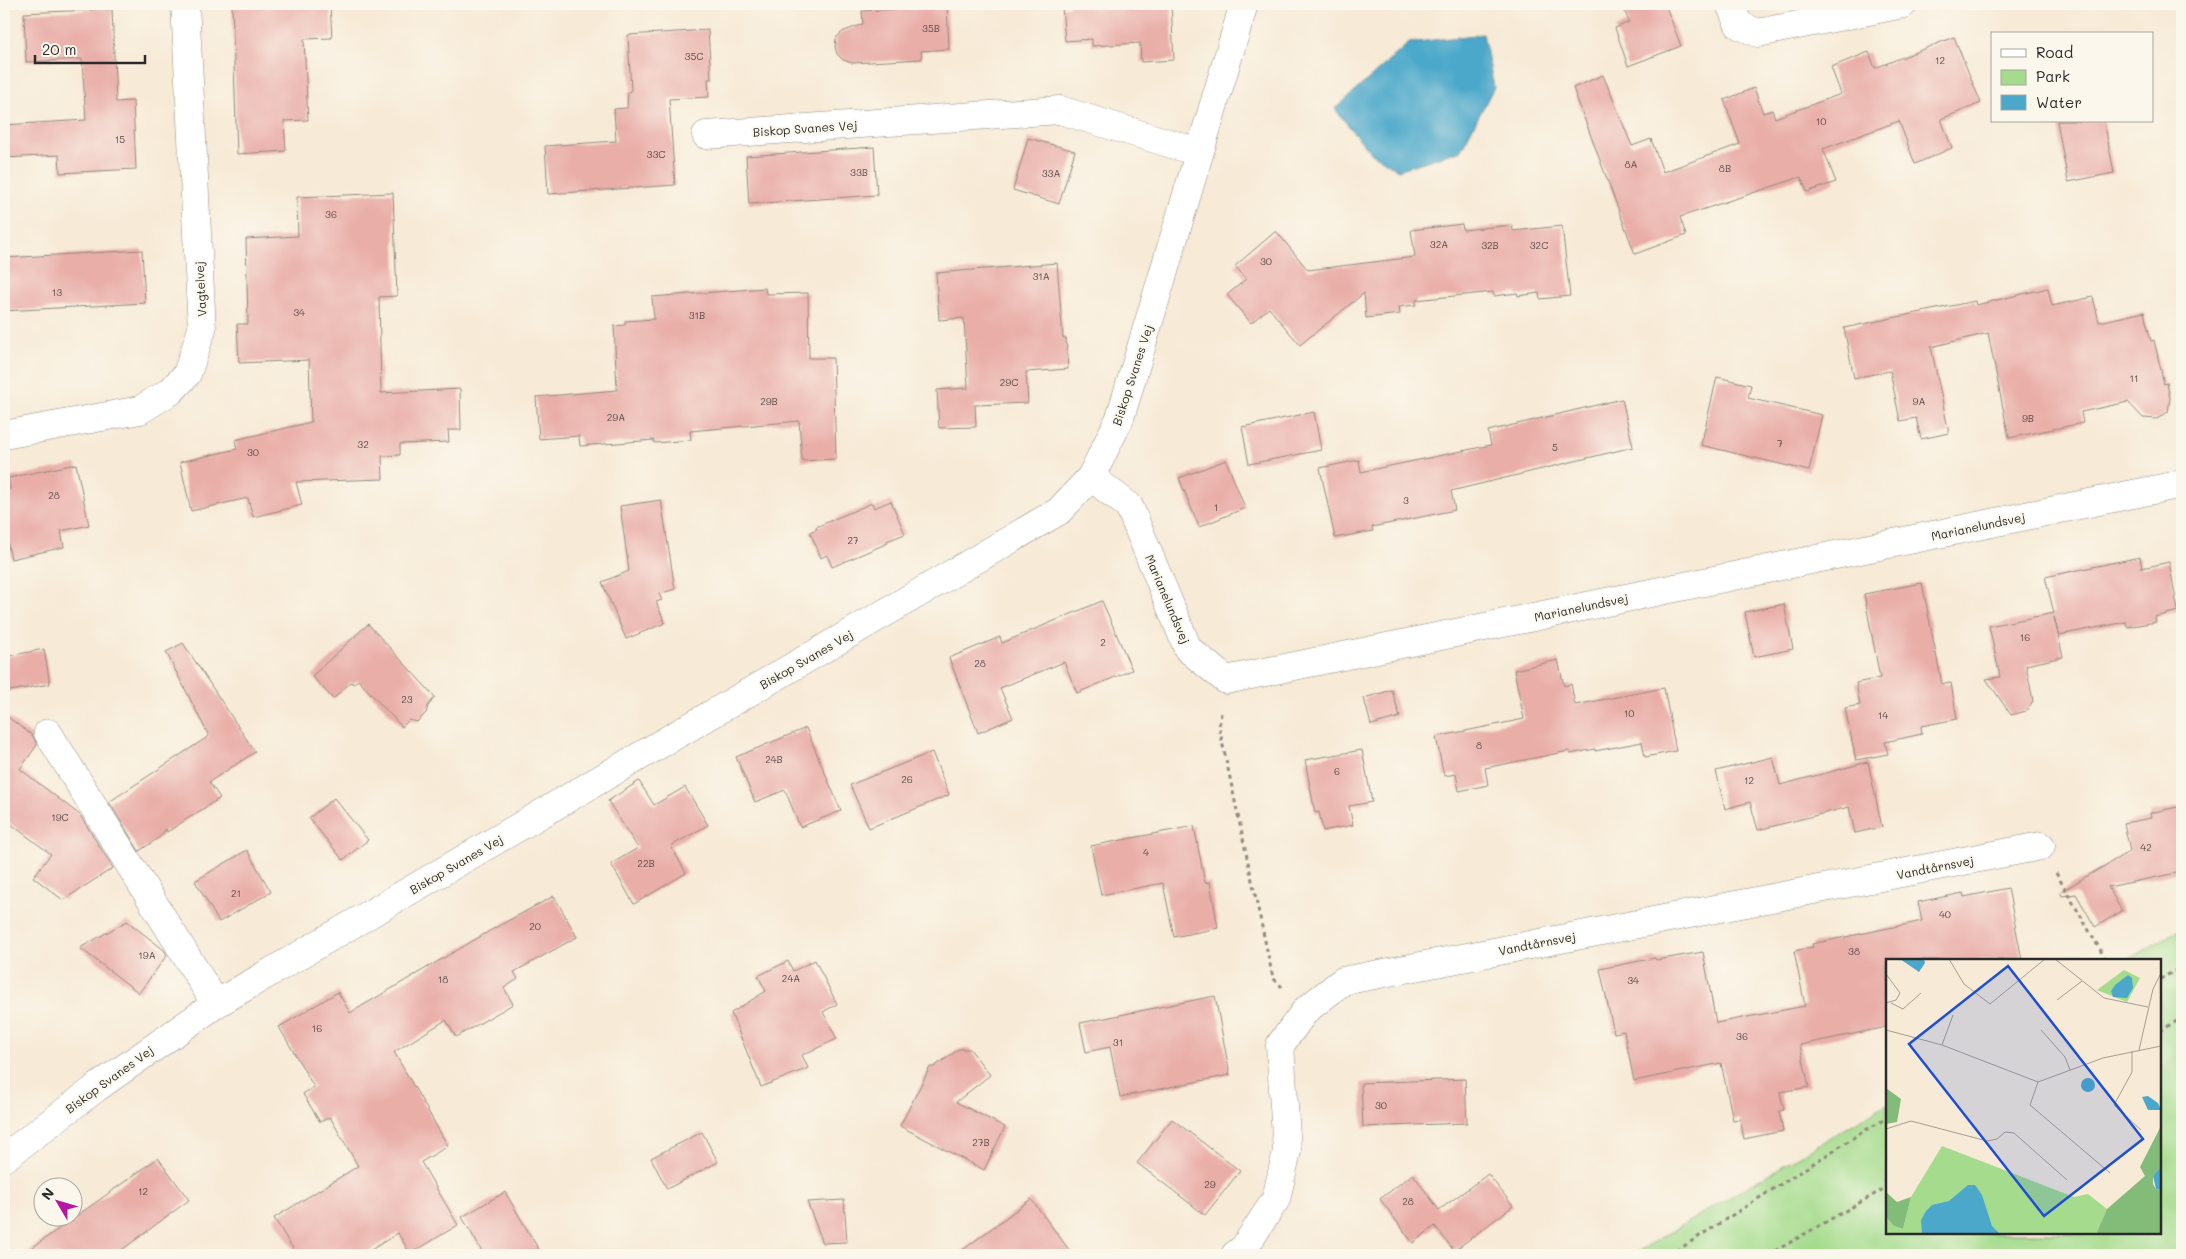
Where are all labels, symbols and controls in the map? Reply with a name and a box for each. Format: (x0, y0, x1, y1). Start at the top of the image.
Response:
house number: 35B (922, 21, 940, 35)
scale bar (35, 32, 145, 64)
legend (1991, 32, 2154, 122)
text: 20 m (42, 39, 76, 59)
text: Road (2036, 42, 2073, 62)
house number: 35C (685, 49, 703, 63)
house number: 12 (1935, 53, 1945, 67)
text: Park (2036, 66, 2070, 86)
text: Water (2036, 92, 2082, 112)
house number: 10 (1816, 114, 1826, 128)
street label: Biskop Svanes Vej (752, 116, 858, 140)
house number: 15 (115, 132, 125, 146)
house number: 33C (647, 147, 665, 161)
house number: 8A (1625, 157, 1638, 171)
house number: 8B (1719, 161, 1731, 175)
house number: 33B (850, 165, 868, 179)
house number: 33A (1042, 166, 1060, 180)
house number: 36 (325, 207, 337, 221)
house number: 32A (1430, 237, 1448, 251)
house number: 32B (1481, 238, 1499, 252)
house number: 32C (1530, 238, 1548, 252)
house number: 30 (1260, 254, 1272, 268)
street label: Vagtelvej (191, 261, 209, 317)
house number: 31A (1032, 269, 1050, 283)
house number: 13 (52, 285, 62, 299)
house number: 34 (293, 305, 305, 319)
house number: 31B (689, 308, 705, 322)
street label: Biskop Svanes Vej (1108, 323, 1156, 427)
house number: 11 (2130, 371, 2138, 385)
house number: 29C (1000, 375, 1018, 389)
house number: 29B (760, 394, 778, 408)
house number: 9A (1913, 394, 1925, 408)
house number: 29A (607, 410, 625, 424)
house number: 9B (2022, 411, 2034, 425)
house number: 7 (1777, 436, 1783, 450)
house number: 32 (357, 437, 369, 451)
house number: 5 (1552, 440, 1558, 454)
house number: 30 (247, 445, 259, 459)
house number: 28 (48, 488, 60, 502)
house number: 3 (1403, 493, 1409, 507)
house number: 1 (1214, 500, 1218, 514)
street label: Marianelundsvej (1930, 508, 2026, 544)
house number: 27 (847, 533, 859, 547)
street label: Marianelundsvej (1142, 552, 1194, 646)
street label: Marianelundsvej (1533, 589, 1629, 625)
street label: Biskop Svanes Vej (756, 626, 856, 692)
house number: 16 (2020, 630, 2030, 644)
house number: 2 (1100, 635, 1106, 649)
house number: 28 (974, 656, 986, 670)
house number: 23 (401, 692, 413, 706)
house number: 10 (1624, 706, 1634, 720)
house number: 14 (1878, 708, 1888, 722)
house number: 8 (1476, 738, 1482, 752)
house number: 24B (765, 752, 783, 766)
house number: 6 (1334, 764, 1340, 778)
house number: 26 (901, 772, 913, 786)
house number: 12 (1744, 773, 1754, 787)
house number: 19C (51, 810, 69, 824)
street label: Biskop Svanes Vej (406, 831, 506, 897)
house number: 42 (2140, 840, 2152, 854)
house number: 4 (1143, 845, 1149, 859)
street label: Vandtårnsvej (1895, 852, 1975, 882)
house number: 22B (637, 856, 655, 870)
house number: 21 (231, 886, 241, 900)
house number: 40 (1939, 907, 1951, 921)
house number: 20 (529, 919, 541, 933)
street label: Vandtårnsvej (1497, 928, 1577, 958)
house number: 38 (1848, 944, 1860, 958)
house number: 19A (138, 948, 156, 962)
inset map (1886, 959, 2161, 1234)
house number: 24A (782, 971, 800, 985)
house number: 18 (438, 972, 448, 986)
house number: 34 (1627, 973, 1639, 987)
house number: 16 (312, 1021, 322, 1035)
house number: 36 (1736, 1029, 1748, 1043)
house number: 31 (1113, 1035, 1123, 1049)
street label: Biskop Svanes Vej (62, 1042, 156, 1116)
house number: 30 (1375, 1098, 1387, 1112)
house number: 27B (972, 1135, 990, 1149)
north arrow (32, 1176, 82, 1226)
house number: 29 (1204, 1177, 1216, 1191)
text: N (37, 1184, 58, 1204)
house number: 12 (138, 1184, 148, 1198)
house number: 28 (1402, 1194, 1414, 1208)

